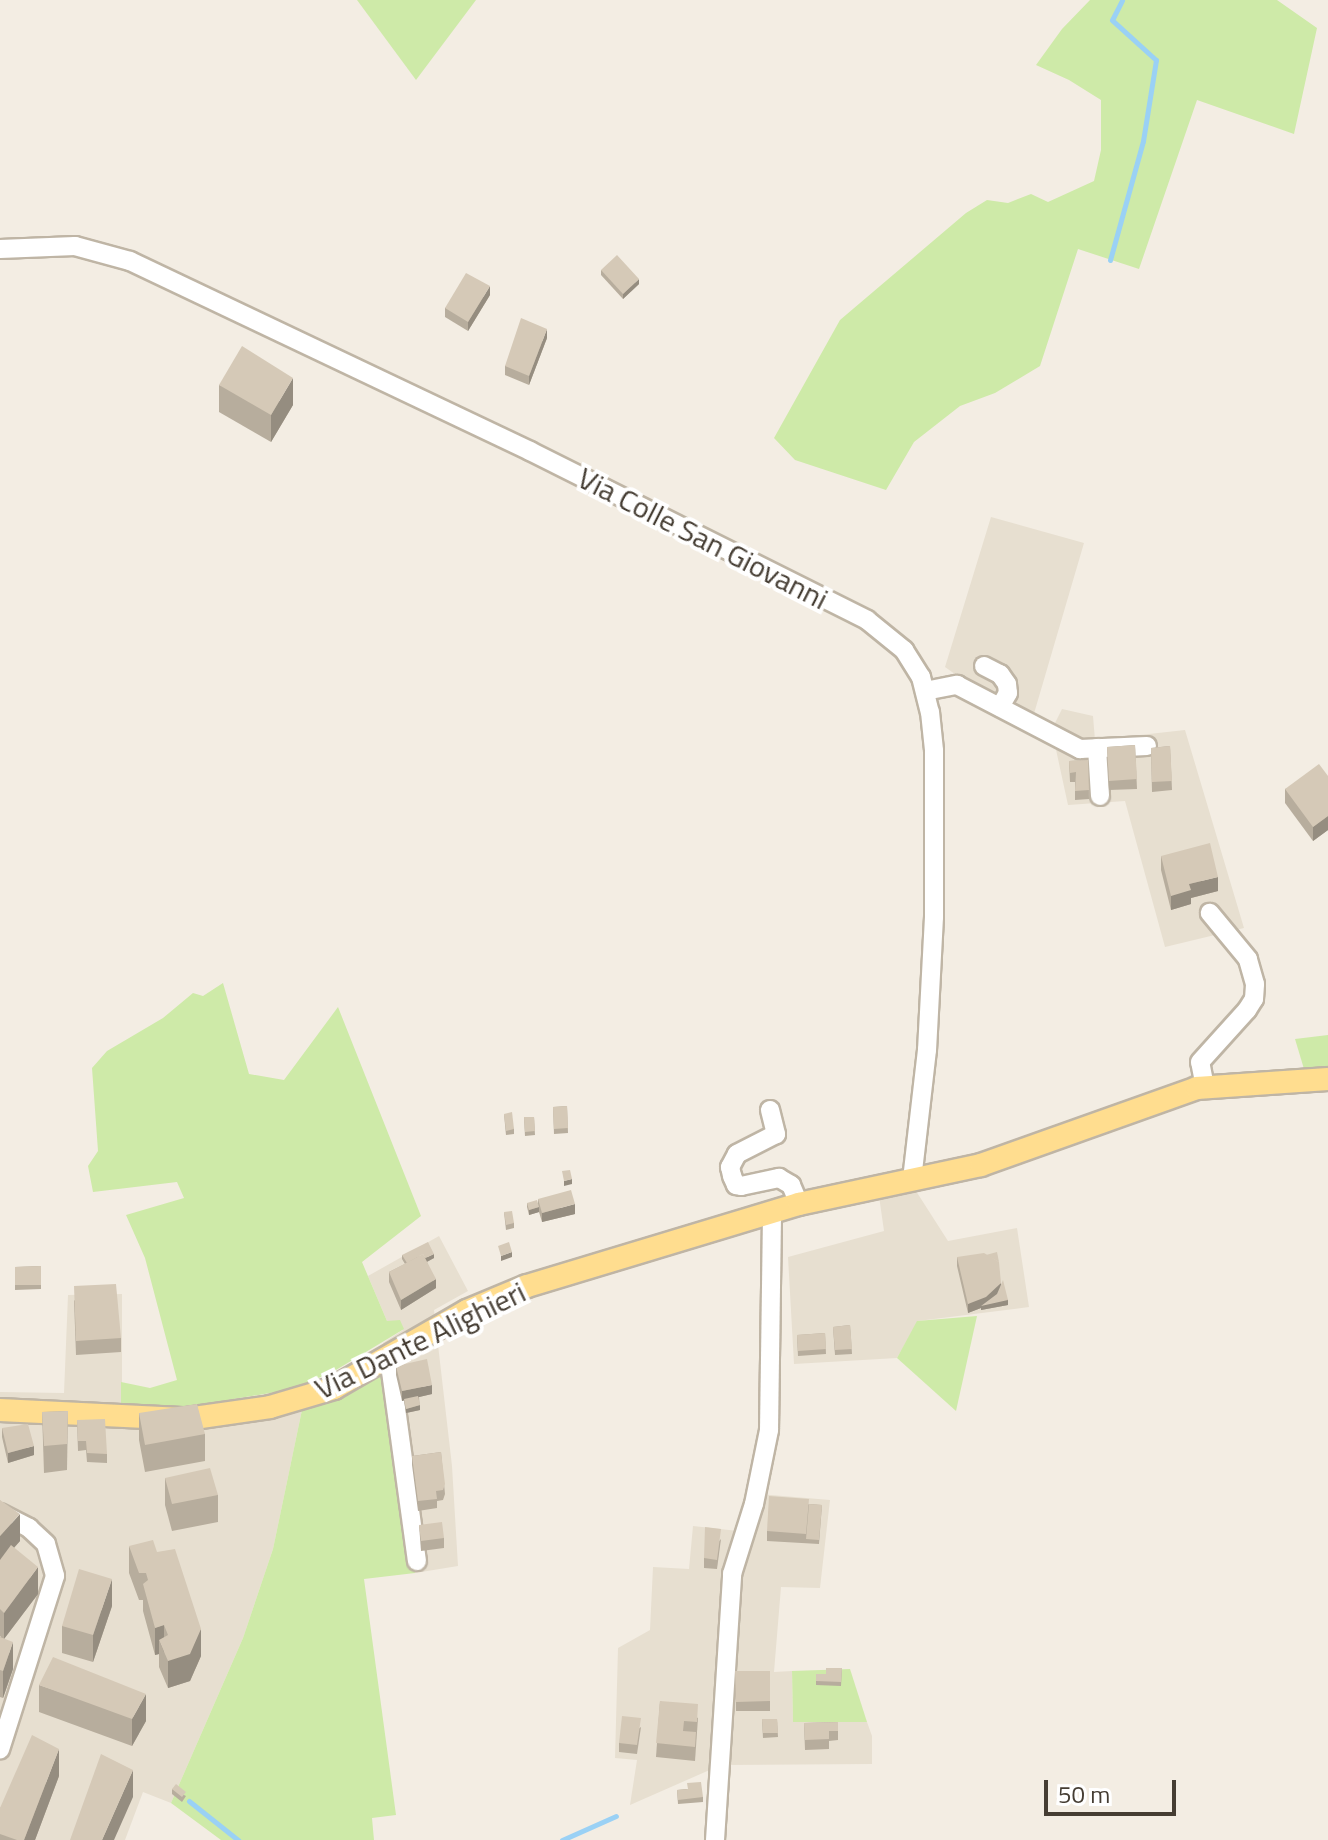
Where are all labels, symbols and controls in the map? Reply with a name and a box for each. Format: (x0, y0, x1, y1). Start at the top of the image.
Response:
street label: Via Colle San Giovanni (572, 459, 834, 617)
street label: Via Dante Alighieri (309, 1273, 531, 1407)
scale bar (1048, 1764, 1180, 1814)
text: 50 m (1058, 1776, 1110, 1812)

